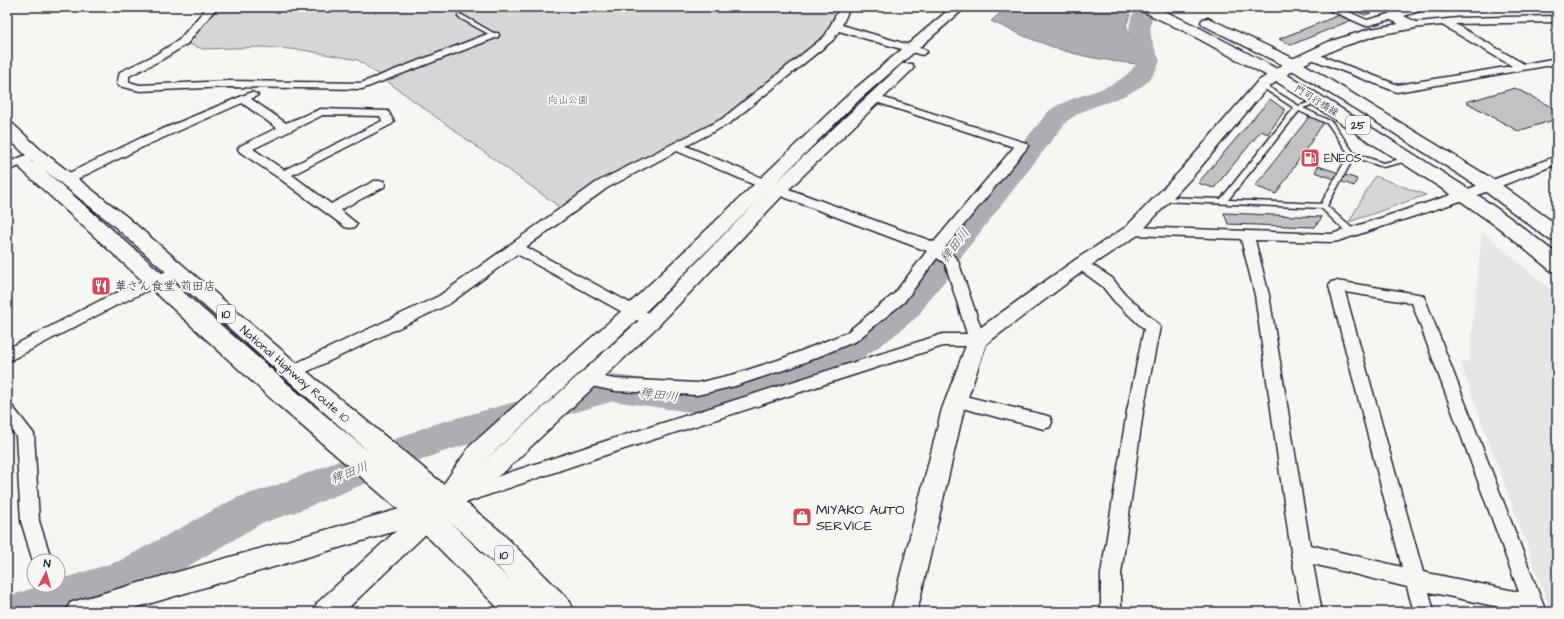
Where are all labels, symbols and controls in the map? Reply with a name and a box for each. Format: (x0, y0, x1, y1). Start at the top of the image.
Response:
street label: 門司行橋線 (1292, 82, 1341, 120)
park label: 向山公園 (548, 93, 588, 107)
road number: 25 (1346, 116, 1370, 134)
fuel station icon: ENEOS (1299, 147, 1321, 169)
place label: ENEOS (1324, 150, 1362, 167)
water label: 稗田川 (936, 225, 974, 267)
restaurant icon: 華さん食堂 苅田店 (90, 275, 112, 297)
place label: 華さん食堂 苅田店 (115, 278, 216, 295)
road number: 10 (217, 305, 235, 323)
street label: National Highway Route 10 (235, 322, 354, 428)
water label: 稗田川 (638, 384, 679, 406)
water label: 稗田川 (328, 458, 371, 488)
place label: MIYAKO AUTO SERVICE (816, 500, 905, 536)
shop icon: MIYAKO AUTO SERVICE (791, 506, 813, 528)
road number: 10 (495, 546, 513, 564)
north arrow (26, 553, 66, 593)
text: N (43, 556, 51, 571)

